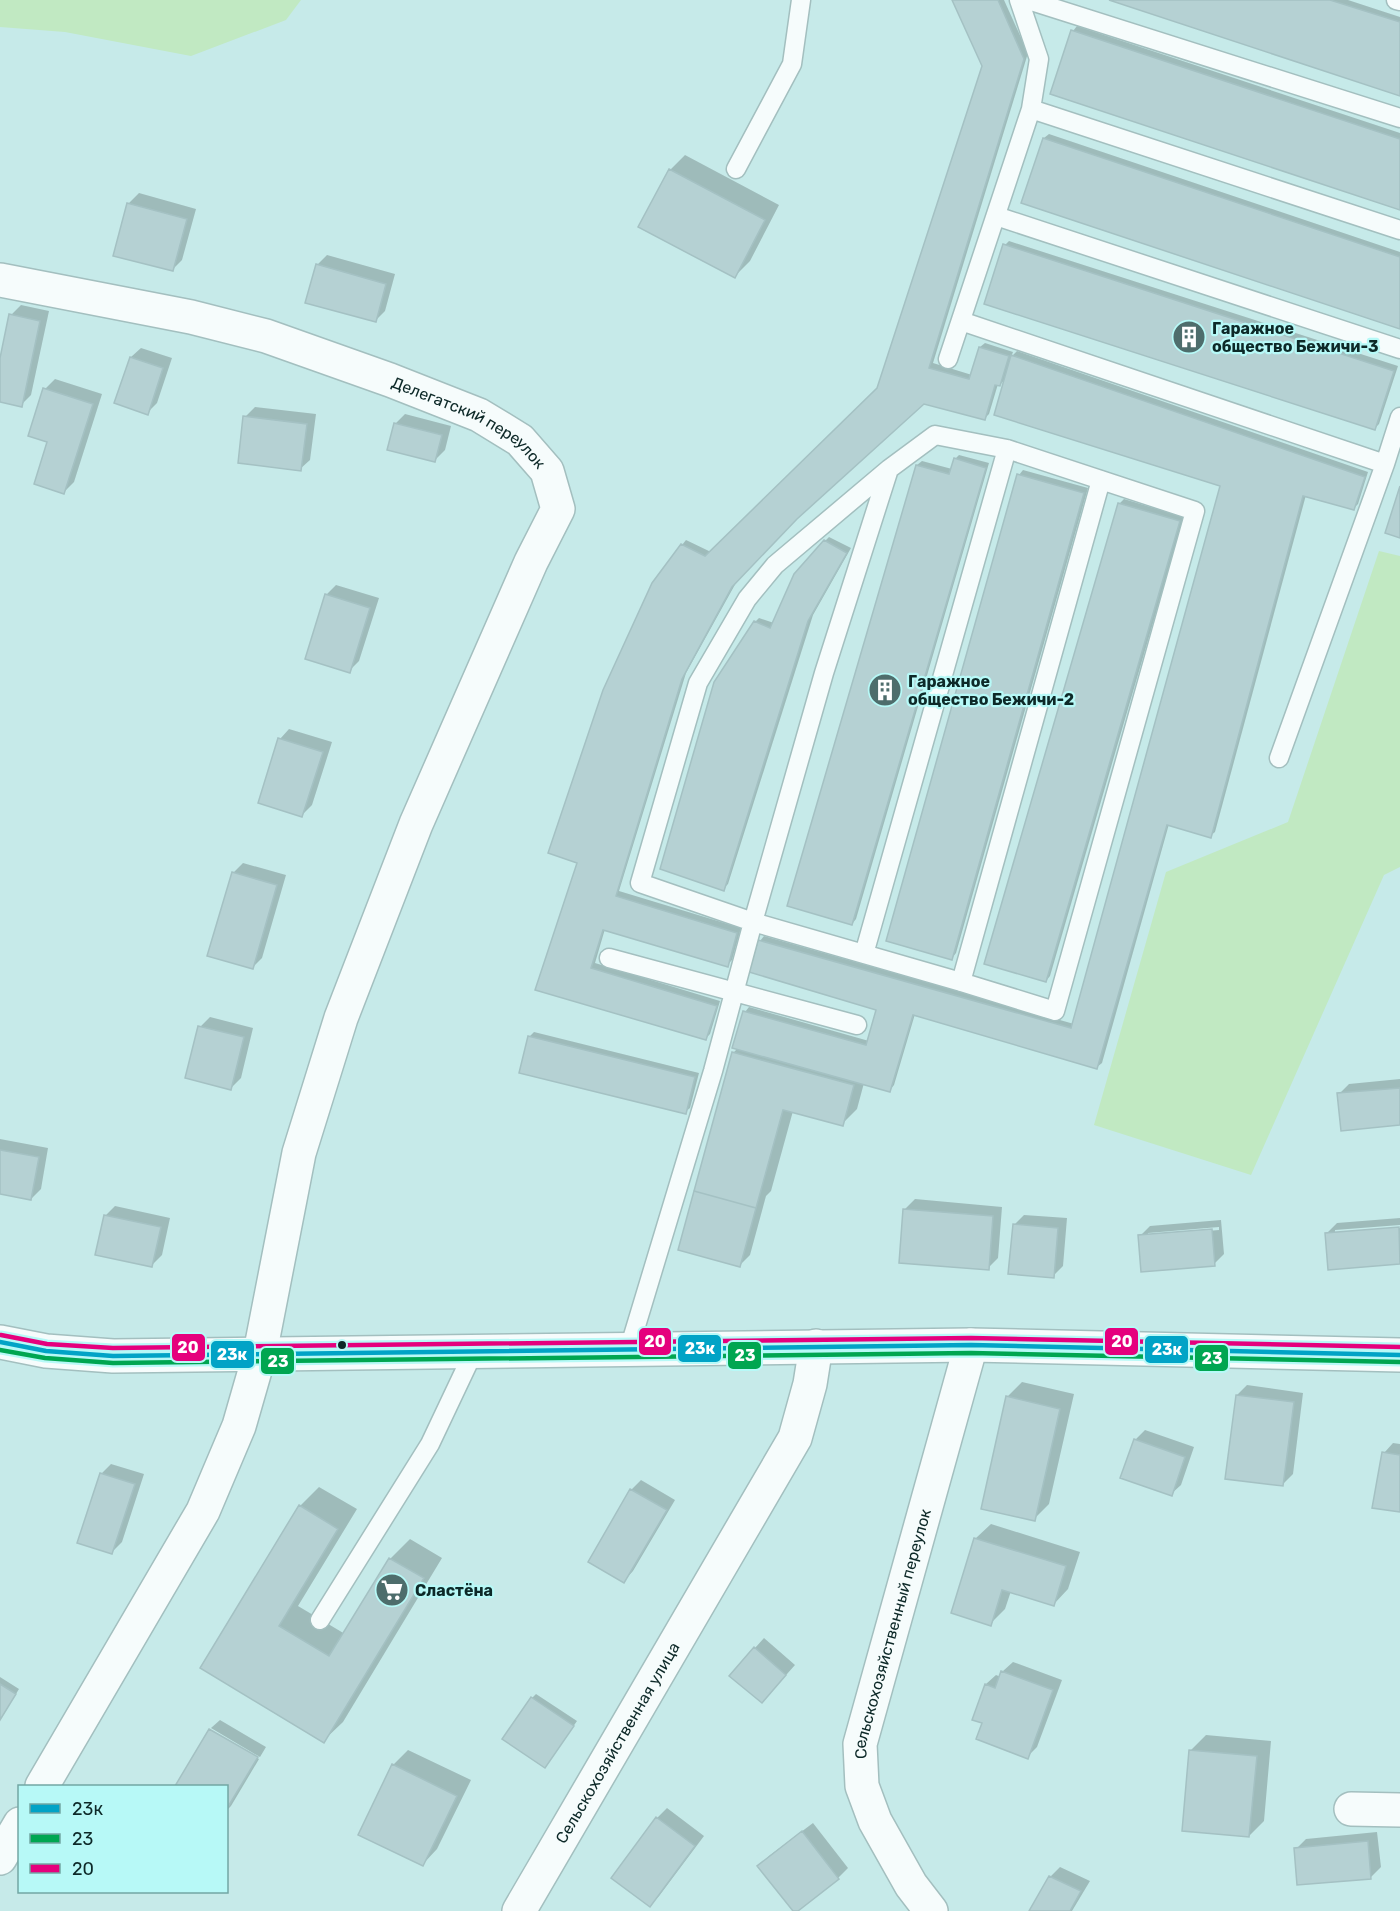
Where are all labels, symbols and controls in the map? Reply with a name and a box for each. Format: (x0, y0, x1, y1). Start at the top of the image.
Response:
building icon: Гаражное общество Бежичи-3 (1171, 319, 1207, 355)
place label: Гаражное общество Бежичи-3 (1212, 319, 1379, 356)
street label: Делегатский переулок (389, 373, 550, 473)
building icon: Гаражное общество Бежичи-2 (867, 672, 903, 708)
place label: Гаражное общество Бежичи-2 (908, 672, 1074, 709)
line badge: 20 (638, 1327, 672, 1356)
line badge: 20 (1104, 1327, 1139, 1356)
text: 20 (644, 1332, 666, 1351)
text: 20 (1111, 1332, 1133, 1351)
line badge: 20 (171, 1333, 206, 1362)
line badge: 23к (677, 1334, 722, 1363)
line badge: 23к (1144, 1335, 1189, 1364)
text: 20 (177, 1338, 199, 1357)
unlabelled marker (336, 1339, 348, 1351)
text: 23к (685, 1339, 716, 1358)
line badge: 23к (210, 1340, 255, 1369)
text: 23к (1152, 1340, 1183, 1359)
line badge: 23 (727, 1341, 762, 1370)
line badge: 23 (1194, 1344, 1229, 1372)
text: 23к (217, 1345, 248, 1364)
text: 23 (735, 1346, 755, 1365)
line badge: 23 (260, 1347, 295, 1375)
text: 23 (1202, 1349, 1222, 1368)
text: 23 (268, 1352, 288, 1371)
street label: Сельскохозяйственный переулок (851, 1506, 935, 1760)
supermarket icon: Сластёна (374, 1572, 410, 1608)
place label: Сластёна (415, 1581, 493, 1600)
street label: Сельскохозяйственная улица (552, 1639, 684, 1847)
legend (18, 1785, 228, 1893)
text: 23к (72, 1798, 103, 1820)
text: 23 (72, 1828, 93, 1850)
text: 20 (72, 1858, 94, 1880)

